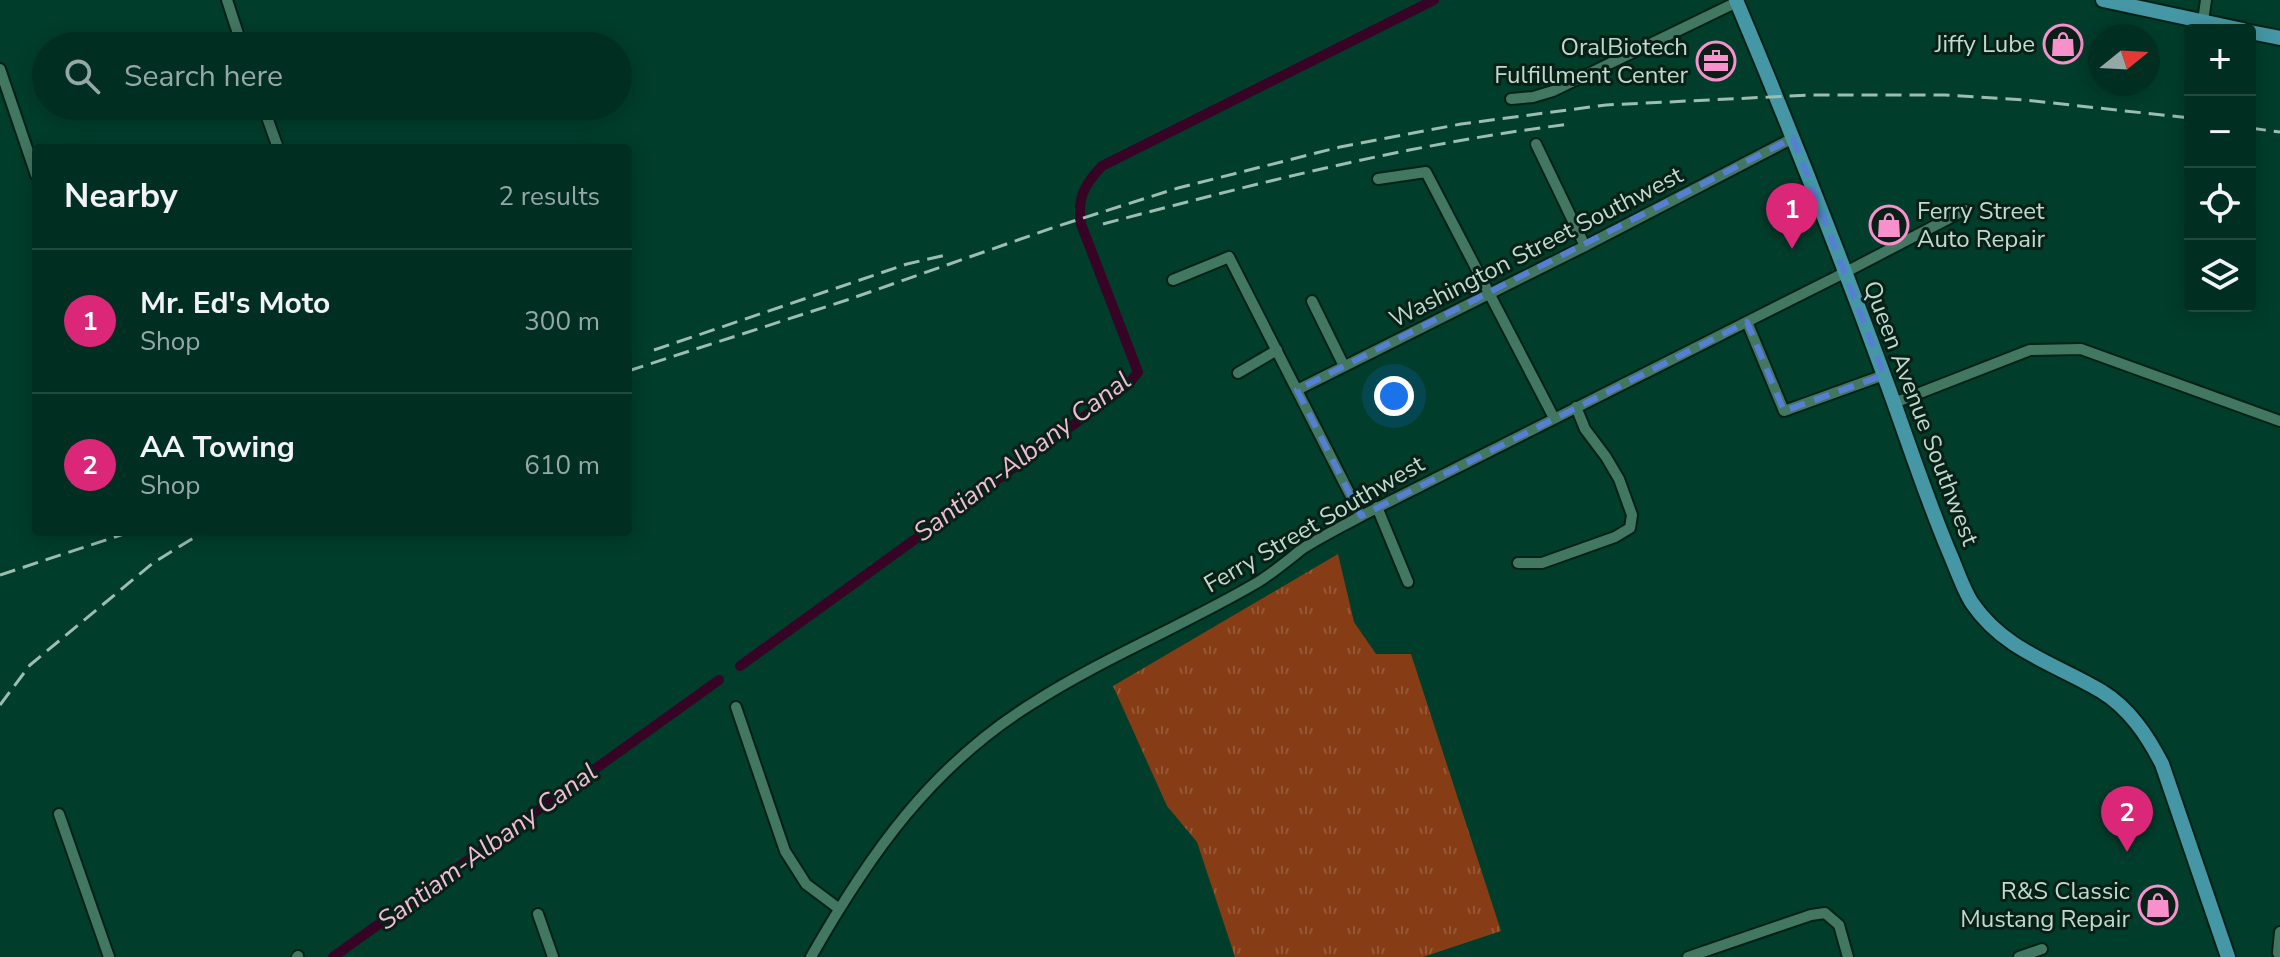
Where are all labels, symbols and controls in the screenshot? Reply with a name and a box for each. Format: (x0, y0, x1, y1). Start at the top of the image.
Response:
shop icon: Jiffy Lube (2042, 23, 2084, 65)
north arrow (2088, 24, 2160, 96)
map controls (2184, 24, 2256, 312)
button: + (2184, 24, 2256, 96)
place label: Jiffy Lube (1934, 28, 2035, 60)
place label: OralBiotech Fulfillment Center (1494, 31, 1688, 91)
search box (32, 32, 632, 120)
office icon: OralBiotech Fulfillment Center (1695, 40, 1737, 82)
icon: search (60, 54, 104, 98)
text: Search here (124, 56, 283, 97)
button: − (2184, 96, 2256, 168)
street label: Washington Street Southwest (1384, 159, 1689, 335)
button: locate (2184, 168, 2256, 240)
text: Nearby (64, 173, 178, 219)
text: 2 results (499, 179, 600, 214)
pin: 1 (1766, 183, 1818, 249)
place label: Ferry Street Auto Repair (1917, 195, 2046, 255)
shop icon: Ferry Street Auto Repair (1868, 204, 1910, 246)
button: layers (2184, 240, 2256, 312)
street label: Queen Avenue Southwest (1856, 276, 1987, 551)
text: Mr. Ed's Moto (140, 283, 330, 324)
text: 1 (82, 304, 98, 339)
text: 300 m (524, 304, 600, 339)
text: Shop (140, 324, 200, 359)
water label: Santiam-Albany Canal (907, 363, 1138, 550)
your location (1374, 376, 1414, 416)
text: AA Towing (140, 427, 295, 468)
street label: Ferry Street Southwest (1198, 447, 1431, 600)
text: 2 (82, 448, 98, 483)
text: 610 m (524, 448, 600, 483)
text: Shop (140, 468, 200, 503)
water label: Santiam-Albany Canal (370, 755, 604, 938)
pin: 2 (2101, 786, 2153, 852)
place label: R&S Classic Mustang Repair (1960, 875, 2130, 935)
shop icon: R&S Classic Mustang Repair (2137, 884, 2179, 926)

